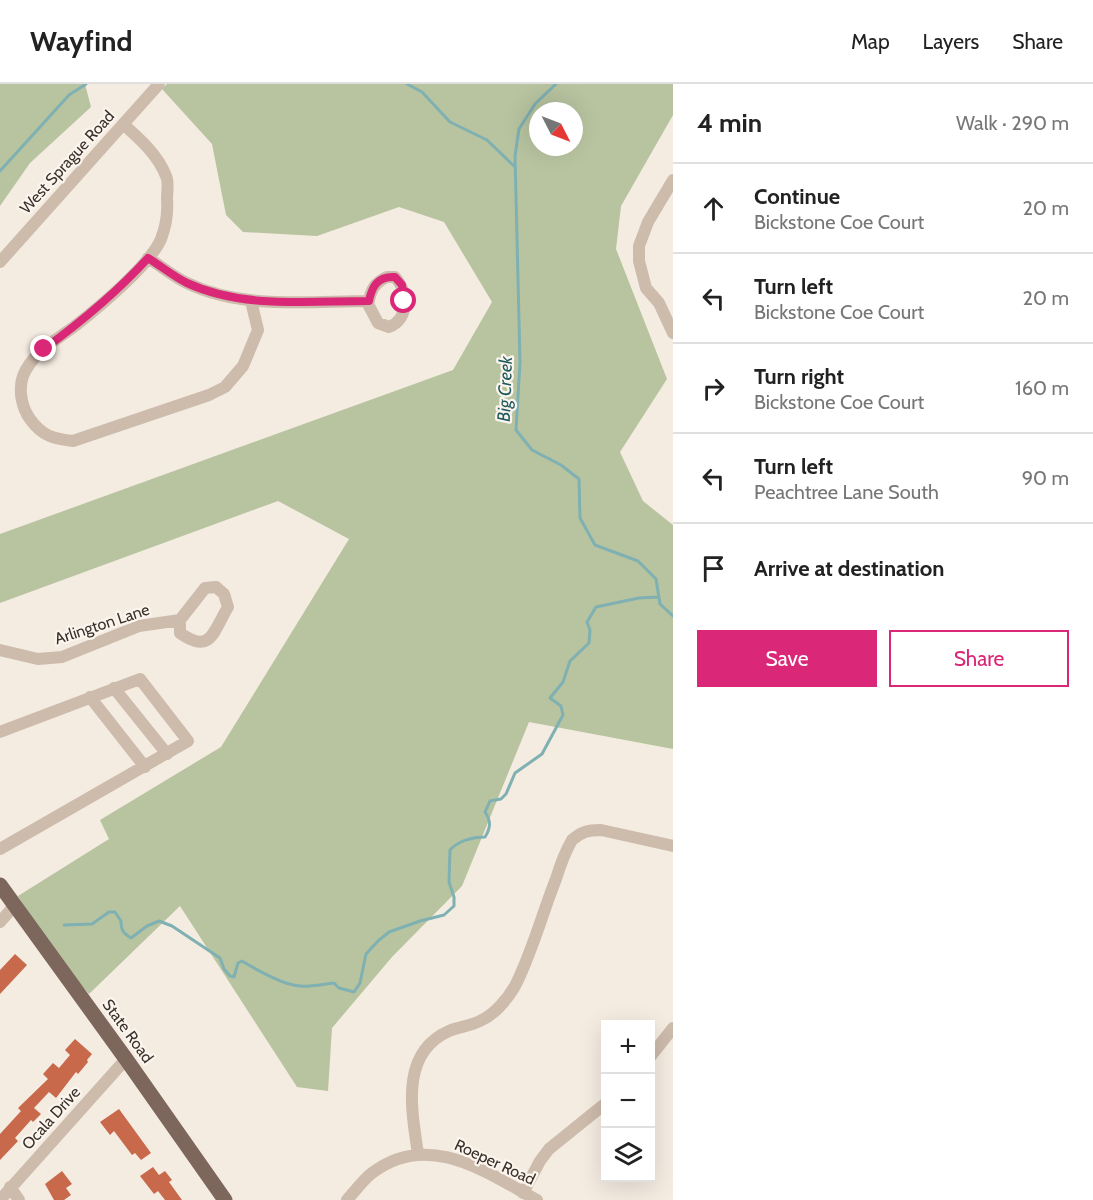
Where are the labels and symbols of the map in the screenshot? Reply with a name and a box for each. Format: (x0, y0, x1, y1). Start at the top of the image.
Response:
north arrow (529, 102, 583, 156)
street label: West Sprague Road (16, 107, 118, 217)
route start (390, 287, 416, 313)
route end (30, 335, 56, 361)
water label: Big Creek (493, 355, 517, 422)
street label: Arlington Lane (52, 600, 152, 648)
street label: State Road (99, 996, 157, 1066)
street label: Ocala Drive (18, 1083, 84, 1153)
street label: Roeper Road (452, 1135, 538, 1189)

